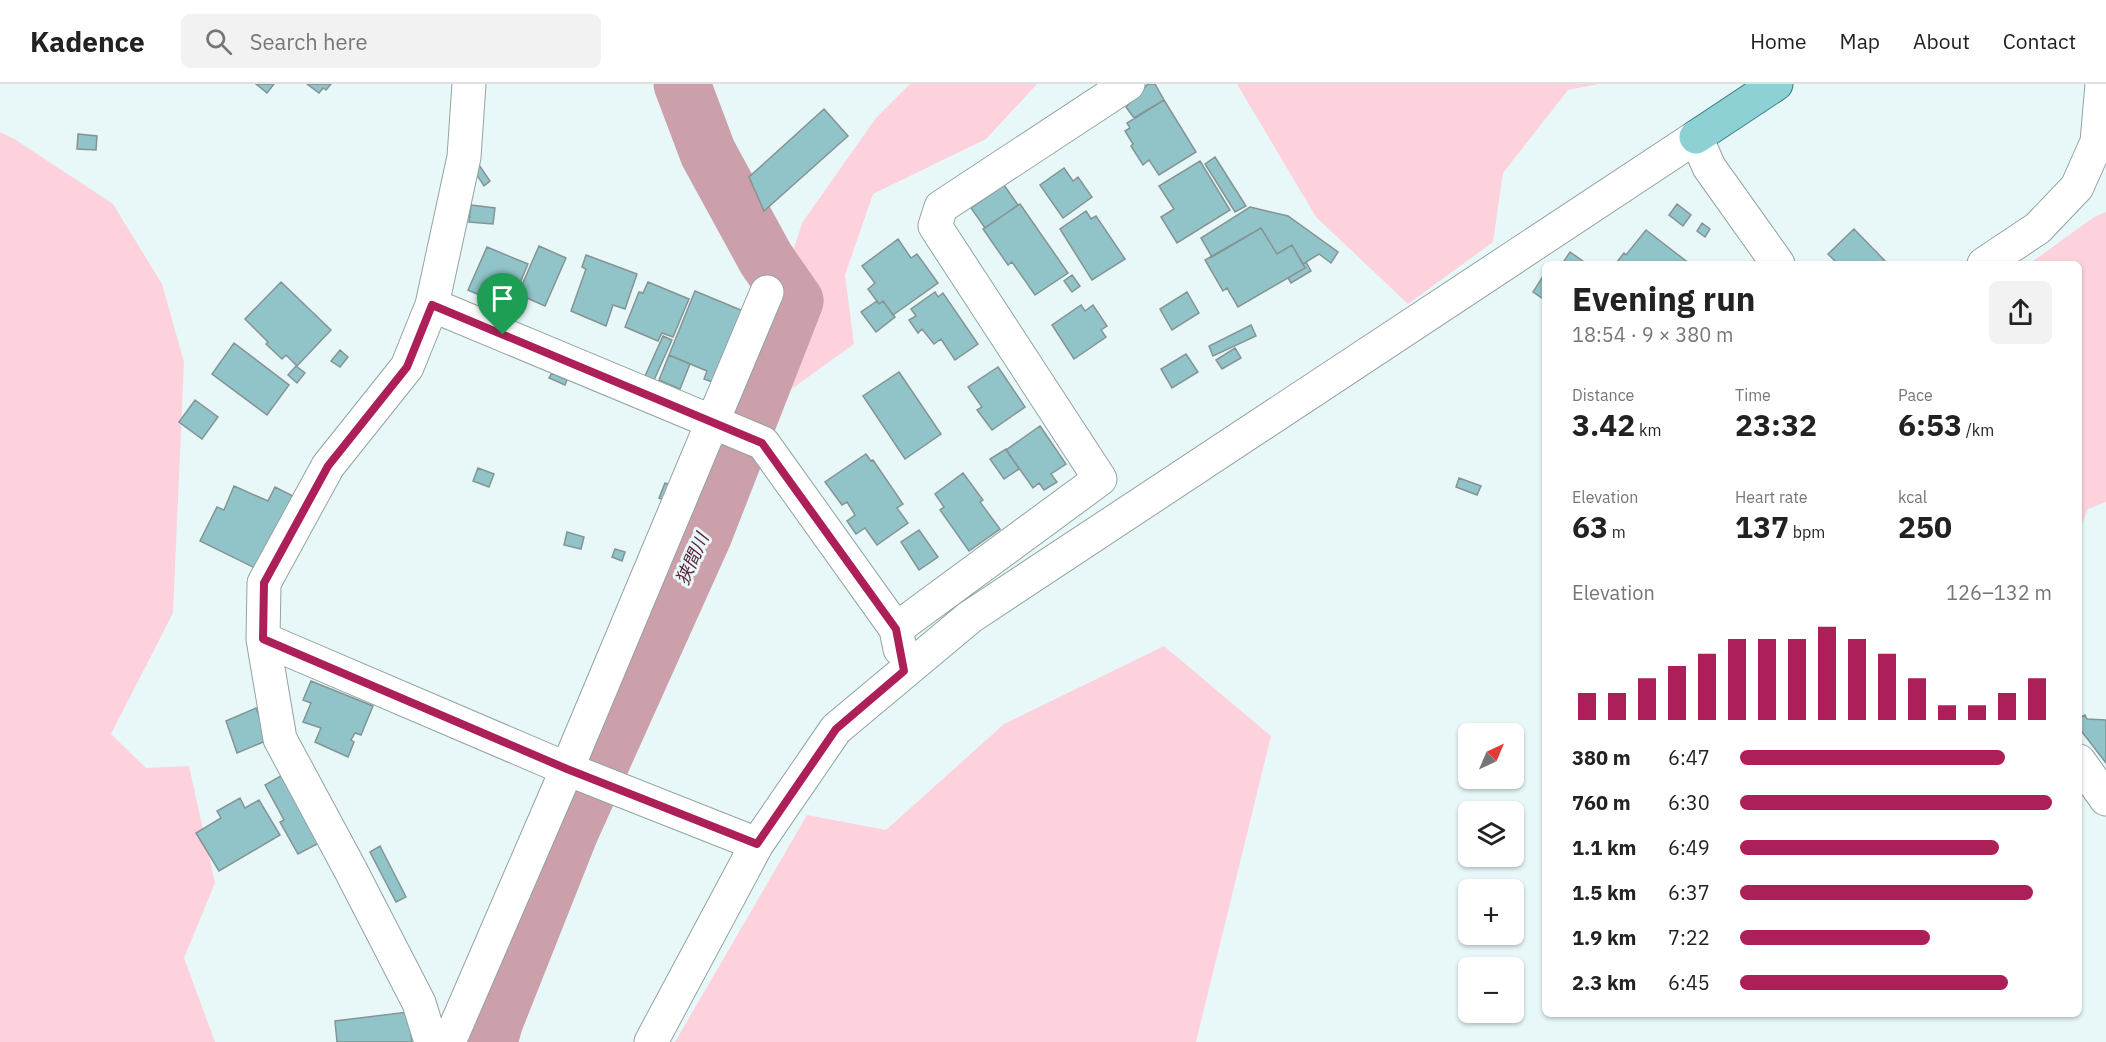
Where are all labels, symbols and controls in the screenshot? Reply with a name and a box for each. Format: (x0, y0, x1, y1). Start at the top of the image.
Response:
search box (181, 14, 601, 68)
text: Kadence (30, 23, 145, 60)
icon: search (202, 25, 235, 58)
text: Search here (250, 27, 368, 56)
text: Home (1750, 27, 1807, 55)
text: Map (1840, 27, 1880, 55)
text: About (1913, 27, 1970, 55)
text: Contact (2003, 27, 2076, 55)
pin (477, 273, 528, 335)
text: Evening run (1572, 277, 1756, 320)
button: share (1989, 281, 2052, 344)
icon: arrive (486, 282, 519, 315)
text: 18:54 · 9 × 380 m (1572, 321, 1733, 348)
text: Distance (1572, 385, 1634, 405)
text: Time (1735, 385, 1771, 405)
text: Pace (1898, 385, 1933, 405)
text: 3.42 (1572, 405, 1635, 444)
text: 23:32 (1735, 405, 1817, 444)
text: 6:53 (1898, 405, 1962, 444)
text: km (1635, 420, 1662, 440)
text: /km (1962, 420, 1994, 440)
text: Elevation (1572, 487, 1638, 507)
text: Heart rate (1735, 487, 1808, 507)
text: kcal (1898, 487, 1927, 507)
text: 63 (1572, 507, 1608, 546)
text: 137 (1735, 507, 1789, 546)
text: 250 (1898, 507, 1952, 546)
text: m (1608, 522, 1626, 542)
text: bpm (1789, 522, 1825, 542)
water label: 狭間川 (671, 528, 714, 588)
text: Elevation (1572, 579, 1655, 606)
text: 126–132 m (1946, 579, 2052, 606)
north arrow (1458, 723, 1524, 789)
map controls (1458, 723, 1524, 1023)
text: 380 m (1572, 744, 1631, 771)
text: 6:47 (1668, 744, 1710, 771)
text: 760 m (1572, 789, 1631, 816)
text: 6:30 (1668, 789, 1710, 816)
button: layers (1458, 801, 1524, 867)
text: 1.1 km (1572, 834, 1636, 861)
text: 6:49 (1668, 834, 1710, 861)
button: + (1458, 879, 1524, 945)
text: 1.5 km (1572, 879, 1636, 906)
text: 6:37 (1668, 879, 1710, 906)
text: 1.9 km (1572, 924, 1636, 951)
text: 7:22 (1668, 924, 1710, 951)
button: − (1458, 957, 1524, 1023)
text: 2.3 km (1572, 969, 1636, 996)
text: 6:45 (1668, 969, 1710, 996)

